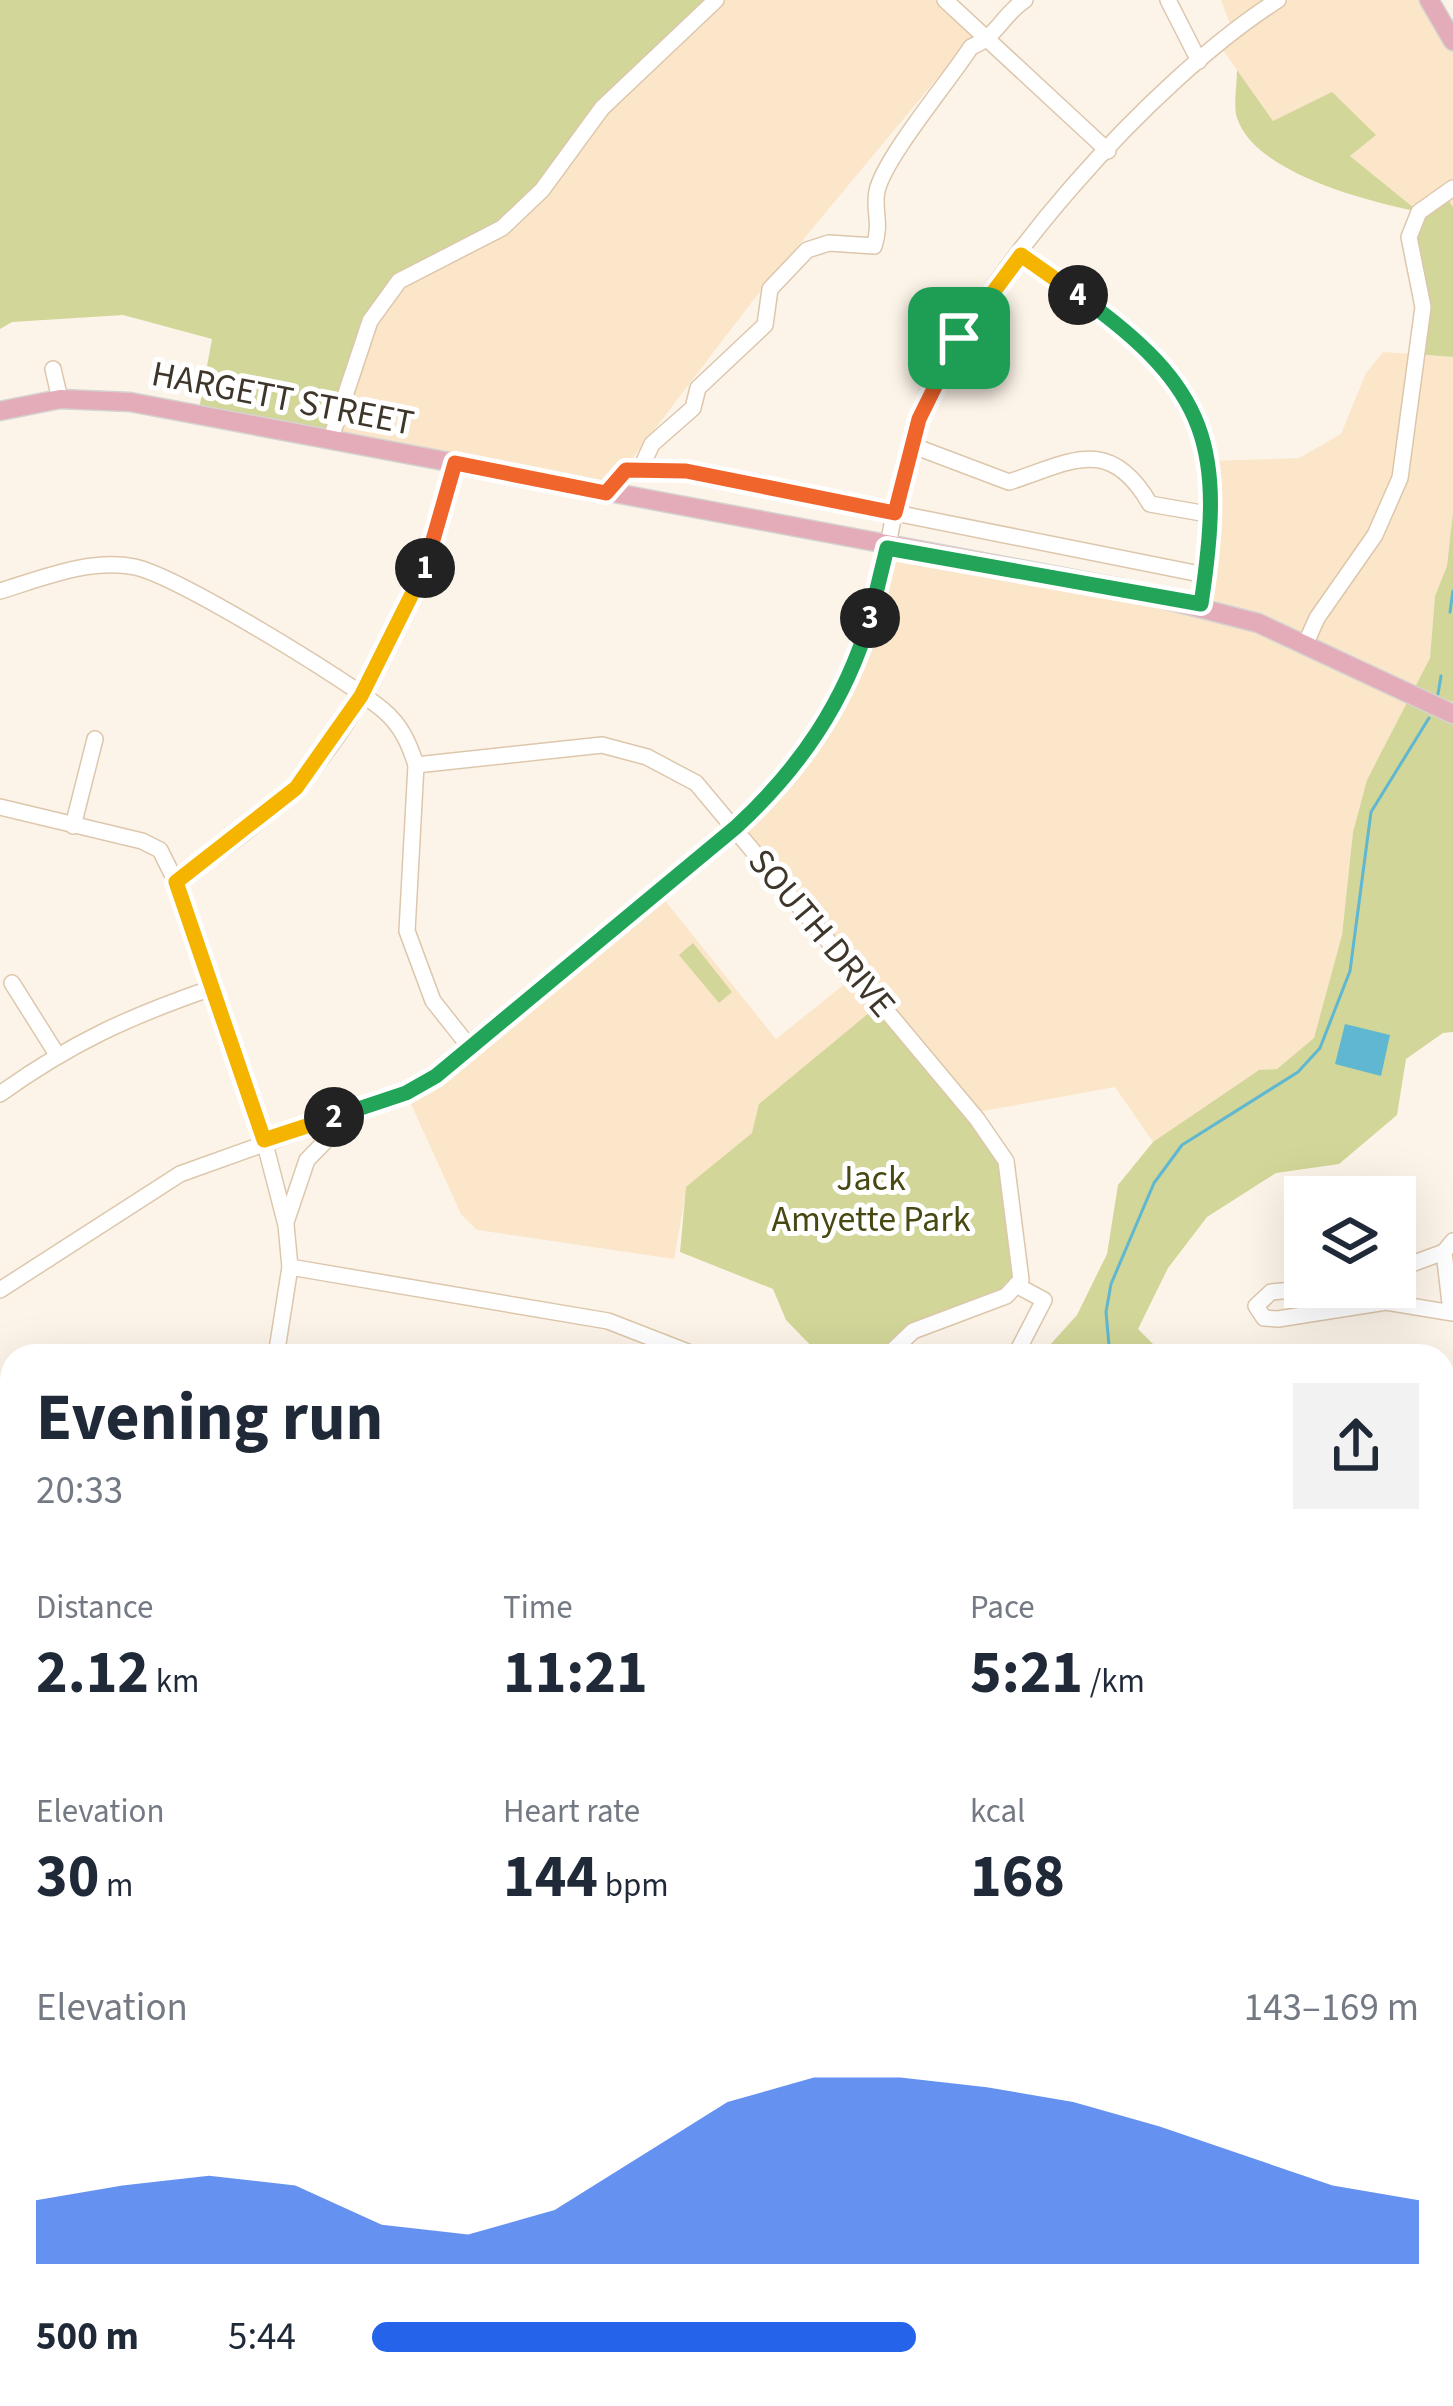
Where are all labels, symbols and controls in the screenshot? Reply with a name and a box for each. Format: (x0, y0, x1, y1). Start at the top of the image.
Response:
pin: 4 (1048, 265, 1108, 325)
text: 4 (1069, 271, 1087, 318)
pin (908, 287, 1010, 389)
icon: arrive (926, 305, 992, 371)
street label: HARGETT STREET (147, 348, 418, 449)
pin: 1 (395, 538, 455, 598)
text: 1 (416, 544, 434, 591)
pin: 3 (840, 588, 900, 648)
text: 3 (861, 594, 879, 641)
street label: SOUTH DRIVE (736, 838, 908, 1028)
pin: 2 (304, 1087, 364, 1147)
text: 2 (325, 1093, 343, 1140)
park label: Jack Amyette Park (771, 1153, 971, 1245)
map controls (1284, 1176, 1416, 1308)
button: layers (1284, 1176, 1416, 1308)
text: Evening run (36, 1371, 383, 1465)
button: share (1293, 1383, 1419, 1509)
text: 20:33 (36, 1463, 123, 1519)
text: Distance (36, 1584, 153, 1631)
text: Time (503, 1584, 573, 1631)
text: Pace (970, 1584, 1035, 1631)
text: 2.12 (36, 1631, 149, 1716)
text: 11:21 (503, 1631, 648, 1716)
text: 5:21 (970, 1631, 1083, 1716)
text: km (149, 1658, 199, 1705)
text: /km (1083, 1658, 1145, 1705)
text: Elevation (36, 1788, 165, 1835)
text: Heart rate (503, 1788, 640, 1835)
text: kcal (970, 1788, 1026, 1835)
text: 30 (36, 1835, 99, 1920)
text: 144 (503, 1835, 598, 1920)
text: 168 (970, 1835, 1065, 1920)
text: m (99, 1862, 133, 1909)
text: bpm (598, 1862, 669, 1909)
text: Elevation (36, 1980, 188, 2036)
text: 143–169 m (1244, 1980, 1419, 2036)
text: 500 m (36, 2309, 139, 2365)
text: 5:44 (228, 2309, 296, 2365)

